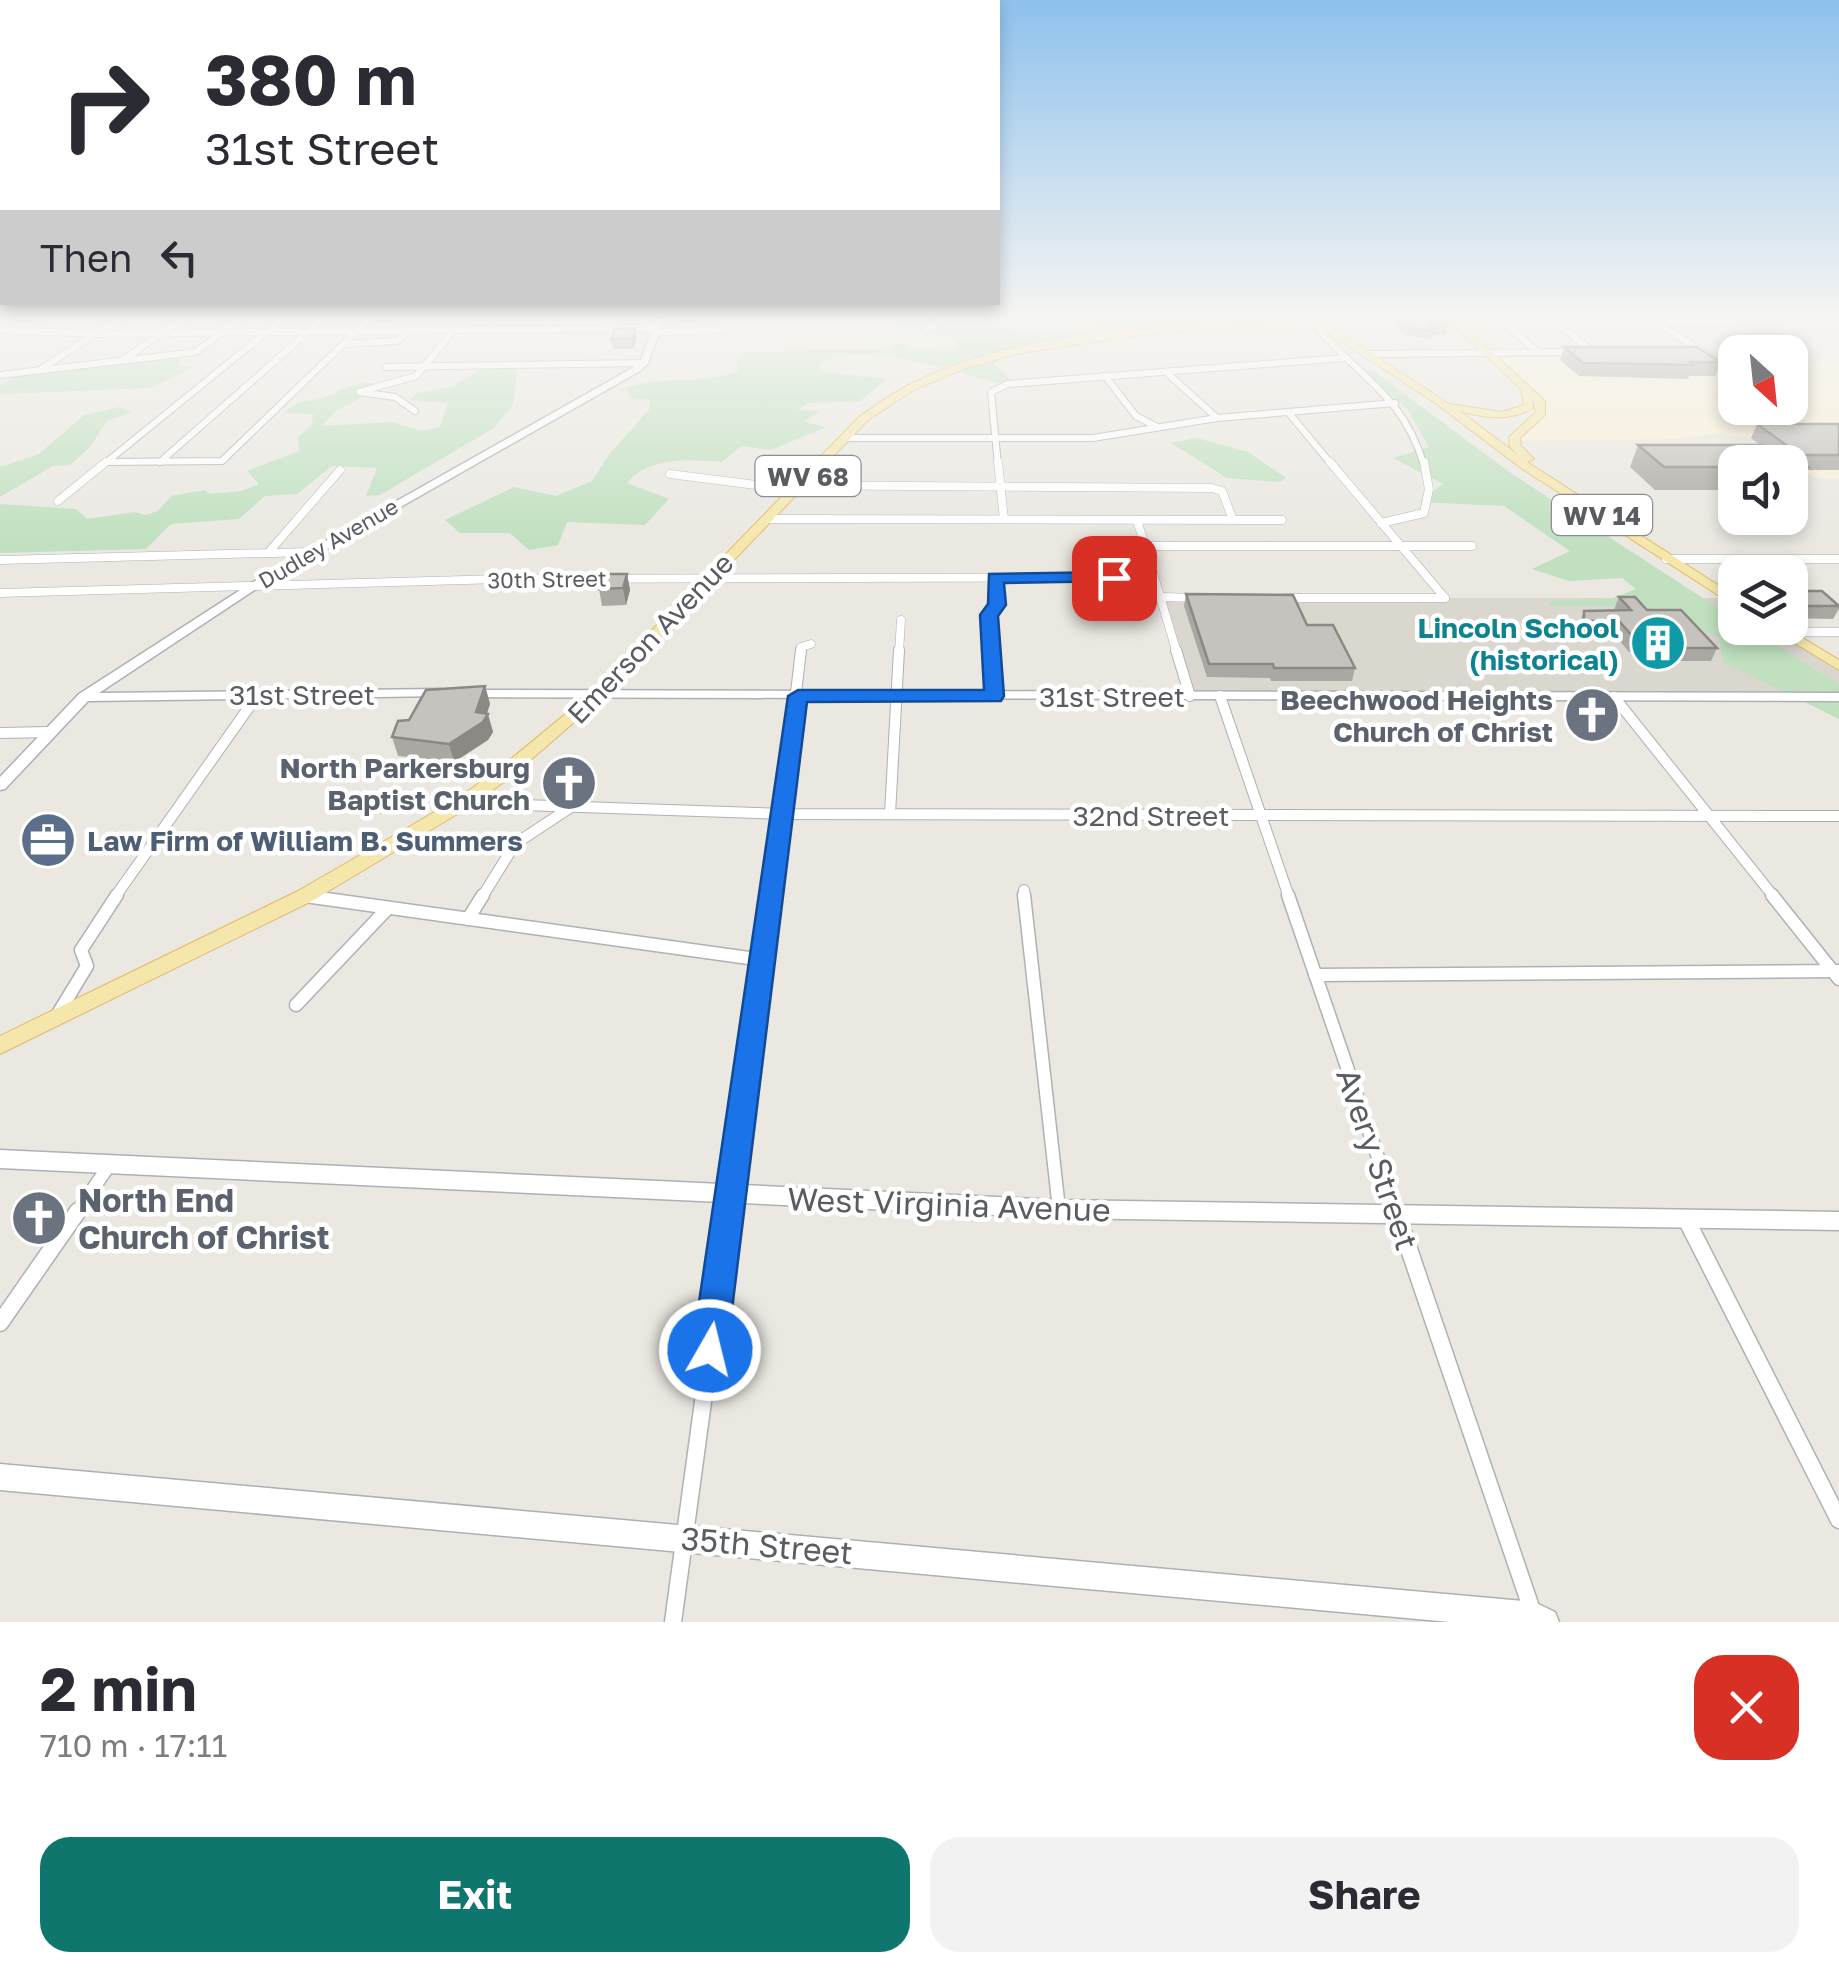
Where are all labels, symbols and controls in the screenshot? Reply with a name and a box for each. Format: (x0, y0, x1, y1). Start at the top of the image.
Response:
text: 380 m (205, 36, 417, 120)
icon: right (40, 40, 170, 170)
text: 31st Street (205, 121, 439, 175)
icon: left (152, 230, 207, 285)
text: Then (40, 235, 132, 280)
north arrow (1718, 335, 1808, 425)
map controls (1718, 335, 1808, 645)
button: sound (1718, 445, 1808, 535)
road number: WV 68 (756, 456, 860, 496)
street label: Dudley Avenue (253, 492, 403, 594)
road number: WV 14 (1552, 495, 1652, 535)
pin (1072, 536, 1157, 621)
street label: Emerson Avenue (560, 546, 740, 730)
icon: arrive (1087, 551, 1142, 606)
button: layers (1718, 555, 1808, 645)
street label: 30th Street (487, 564, 607, 594)
place label: Lincoln School (historical) (1417, 611, 1619, 676)
building icon: Lincoln School (historical) (1628, 613, 1688, 673)
street label: 31st Street (229, 678, 375, 711)
street label: 31st Street (1039, 680, 1185, 713)
place label: Beechwood Heights Church of Christ (1280, 683, 1553, 748)
church icon: Beechwood Heights Church of Christ (1562, 685, 1622, 745)
place label: North Parkersburg Baptist Church (279, 751, 530, 816)
church icon: North Parkersburg Baptist Church (539, 753, 599, 813)
street label: 32nd Street (1073, 799, 1229, 832)
office icon: Law Firm of William B. Summers (18, 810, 78, 870)
place label: Law Firm of William B. Summers (87, 824, 523, 857)
street label: Avery Street (1329, 1063, 1427, 1255)
street label: West Virginia Avenue (787, 1179, 1111, 1229)
place label: North End Church of Christ (78, 1181, 330, 1256)
church icon: North End Church of Christ (9, 1188, 69, 1248)
position arrow (658, 1298, 762, 1402)
street label: 35th Street (679, 1519, 855, 1571)
text: 2 min (40, 1652, 197, 1724)
button: close (1694, 1655, 1799, 1760)
text: 710 m · 17:11 (40, 1726, 227, 1764)
button: Exit (40, 1837, 910, 1952)
button: Share (930, 1837, 1799, 1952)

